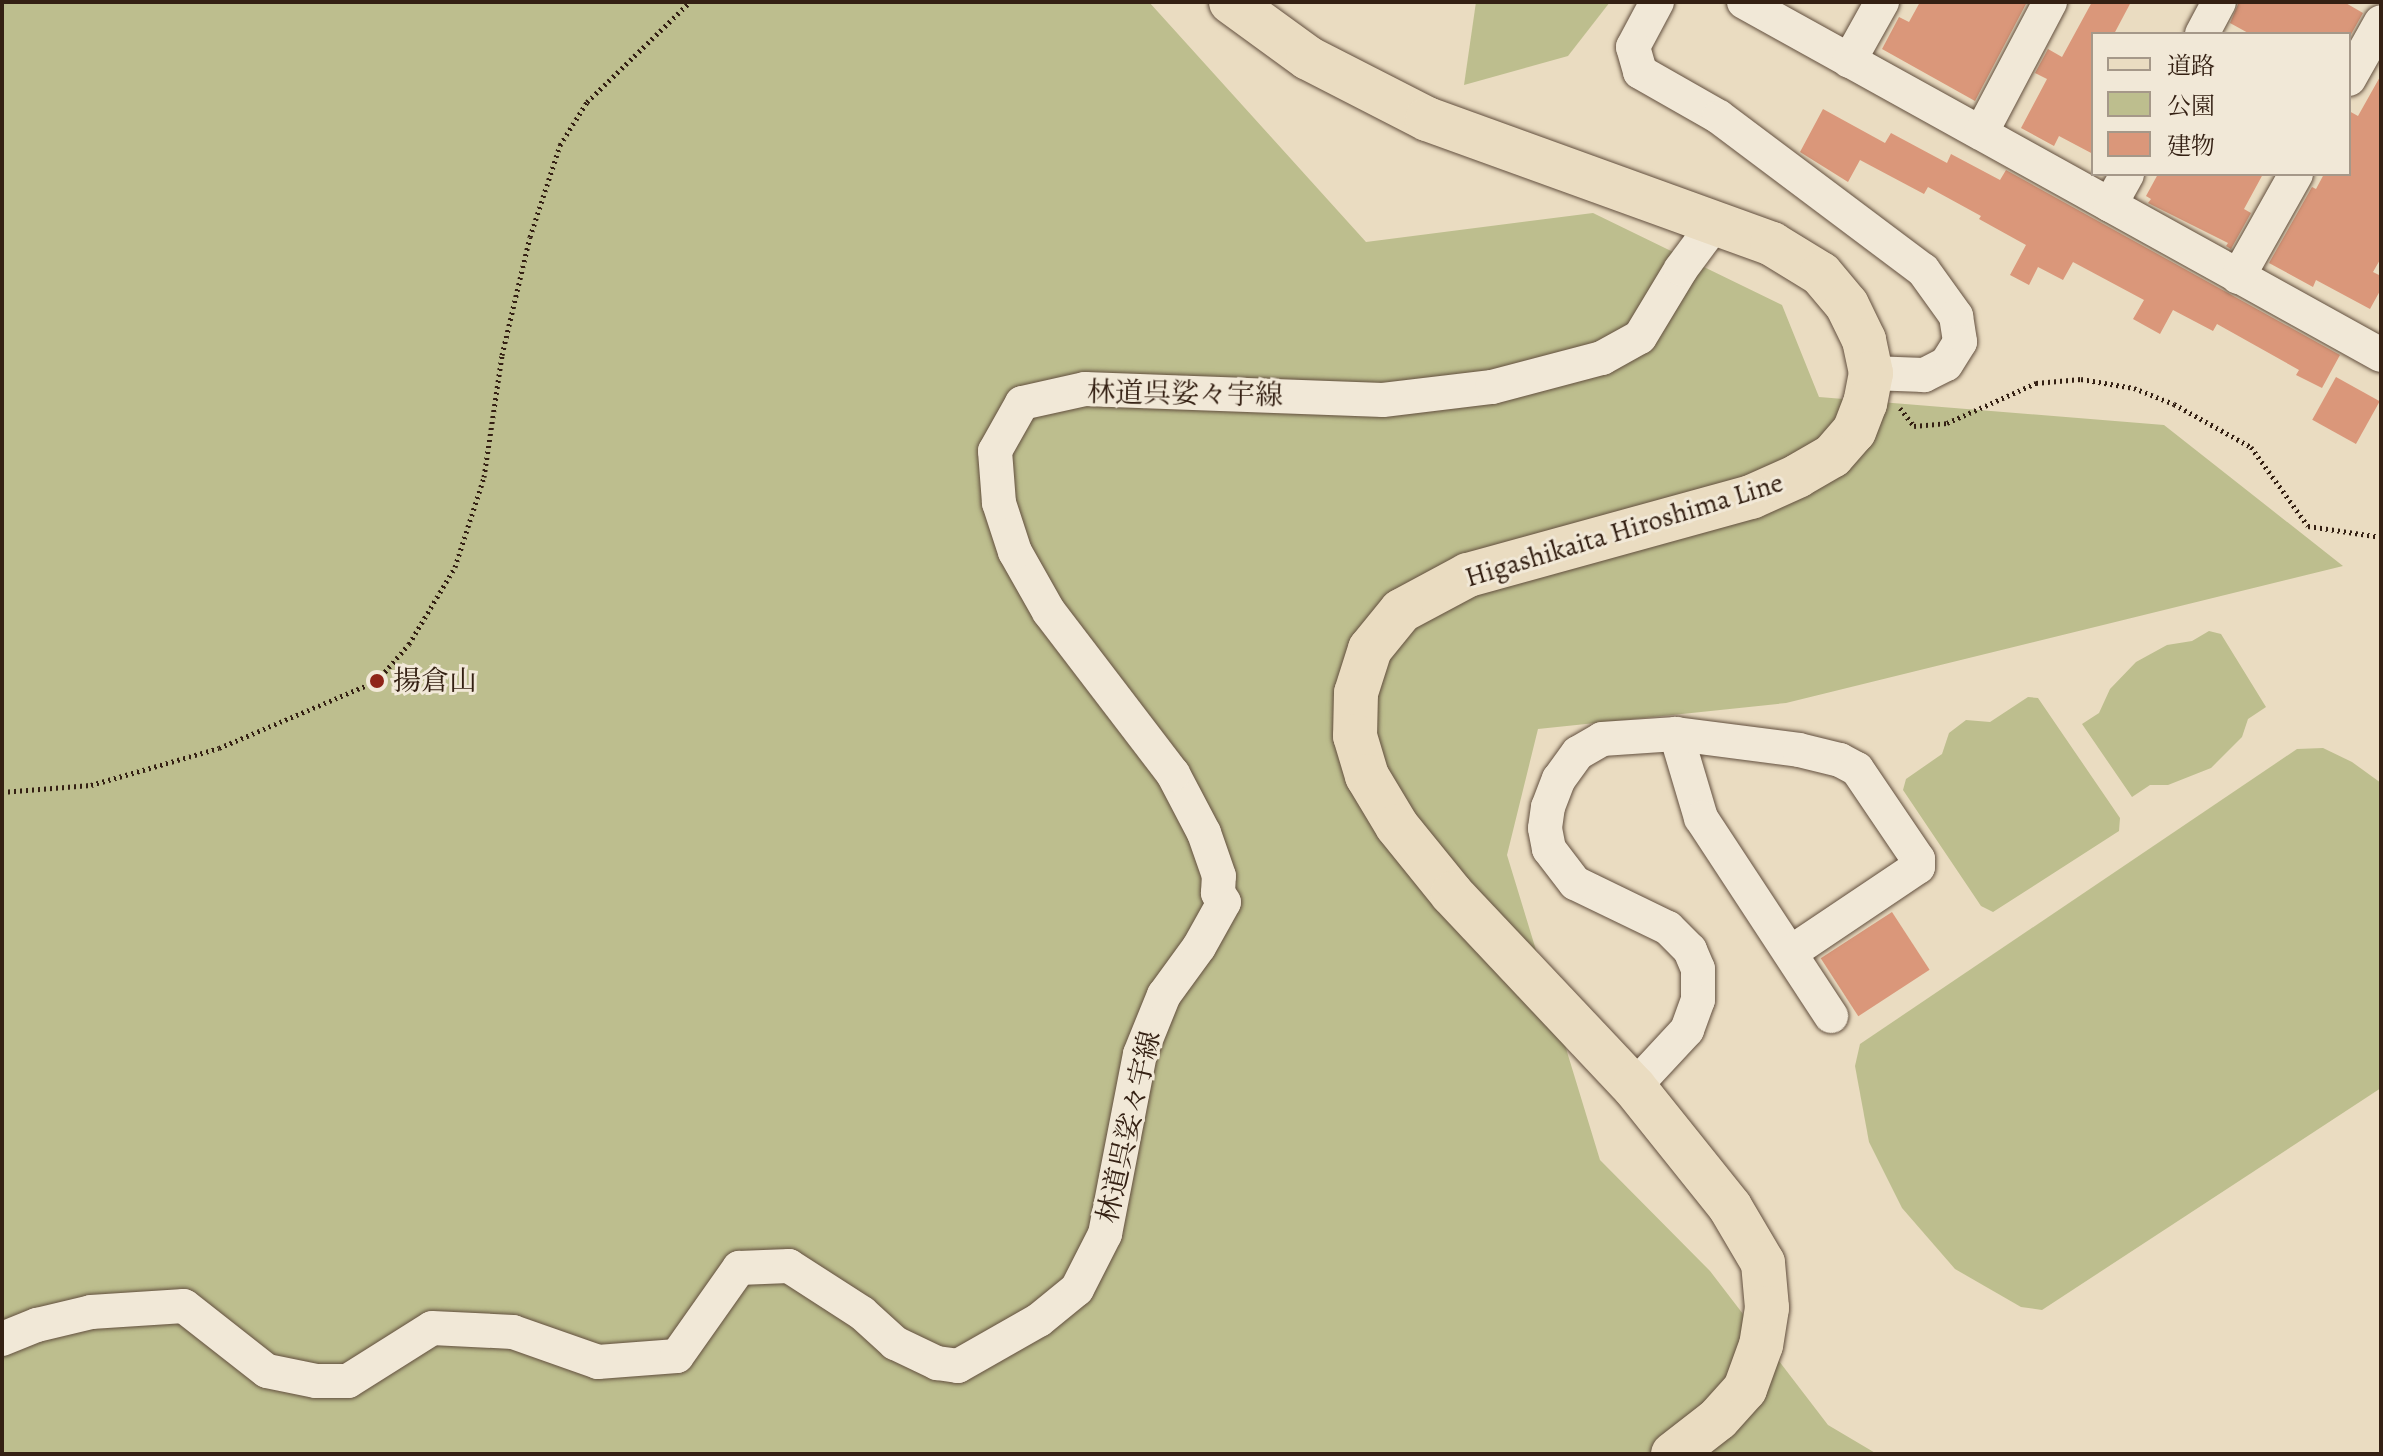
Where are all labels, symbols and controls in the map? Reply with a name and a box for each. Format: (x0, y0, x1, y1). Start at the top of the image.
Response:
legend (2091, 32, 2351, 176)
text: 道路 (2167, 50, 2215, 82)
text: 公園 (2167, 90, 2215, 122)
text: 建物 (2167, 130, 2215, 162)
street label: 林道呉娑々宇線 (1087, 375, 1283, 413)
street label: Higashikaita Hiroshima Line (1461, 466, 1787, 594)
place label: 揚倉山 (393, 664, 477, 698)
marker: 揚倉山 (368, 672, 386, 690)
street label: 林道呉娑々宇線 (1091, 1028, 1167, 1226)

